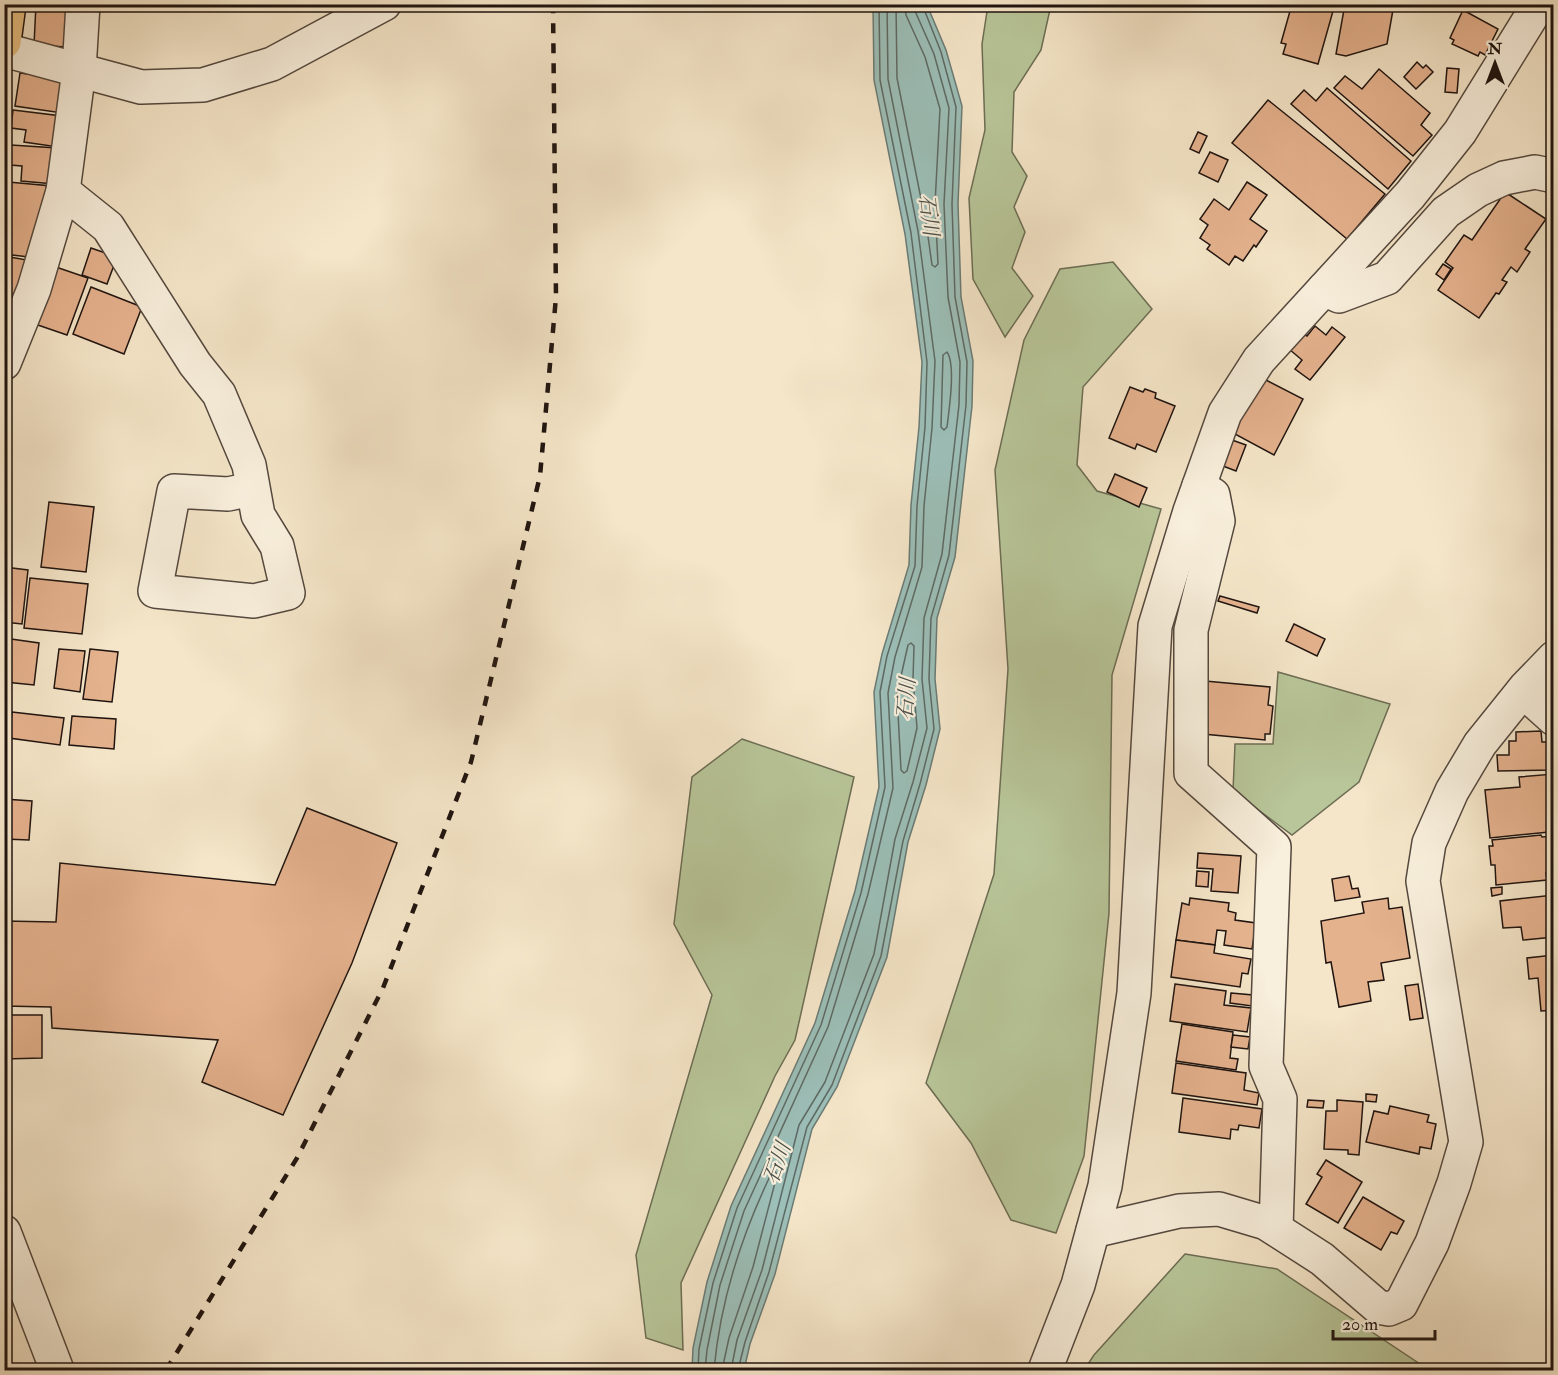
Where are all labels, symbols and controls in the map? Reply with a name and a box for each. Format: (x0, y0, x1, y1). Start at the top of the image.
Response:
north arrow (1465, 33, 1525, 93)
text: N (1487, 39, 1503, 59)
water label: 石川 (913, 193, 945, 240)
water label: 石川 (891, 675, 922, 721)
water label: 石川 (758, 1137, 798, 1188)
scale bar (1333, 1303, 1435, 1341)
text: 20 m (1342, 1313, 1378, 1336)

